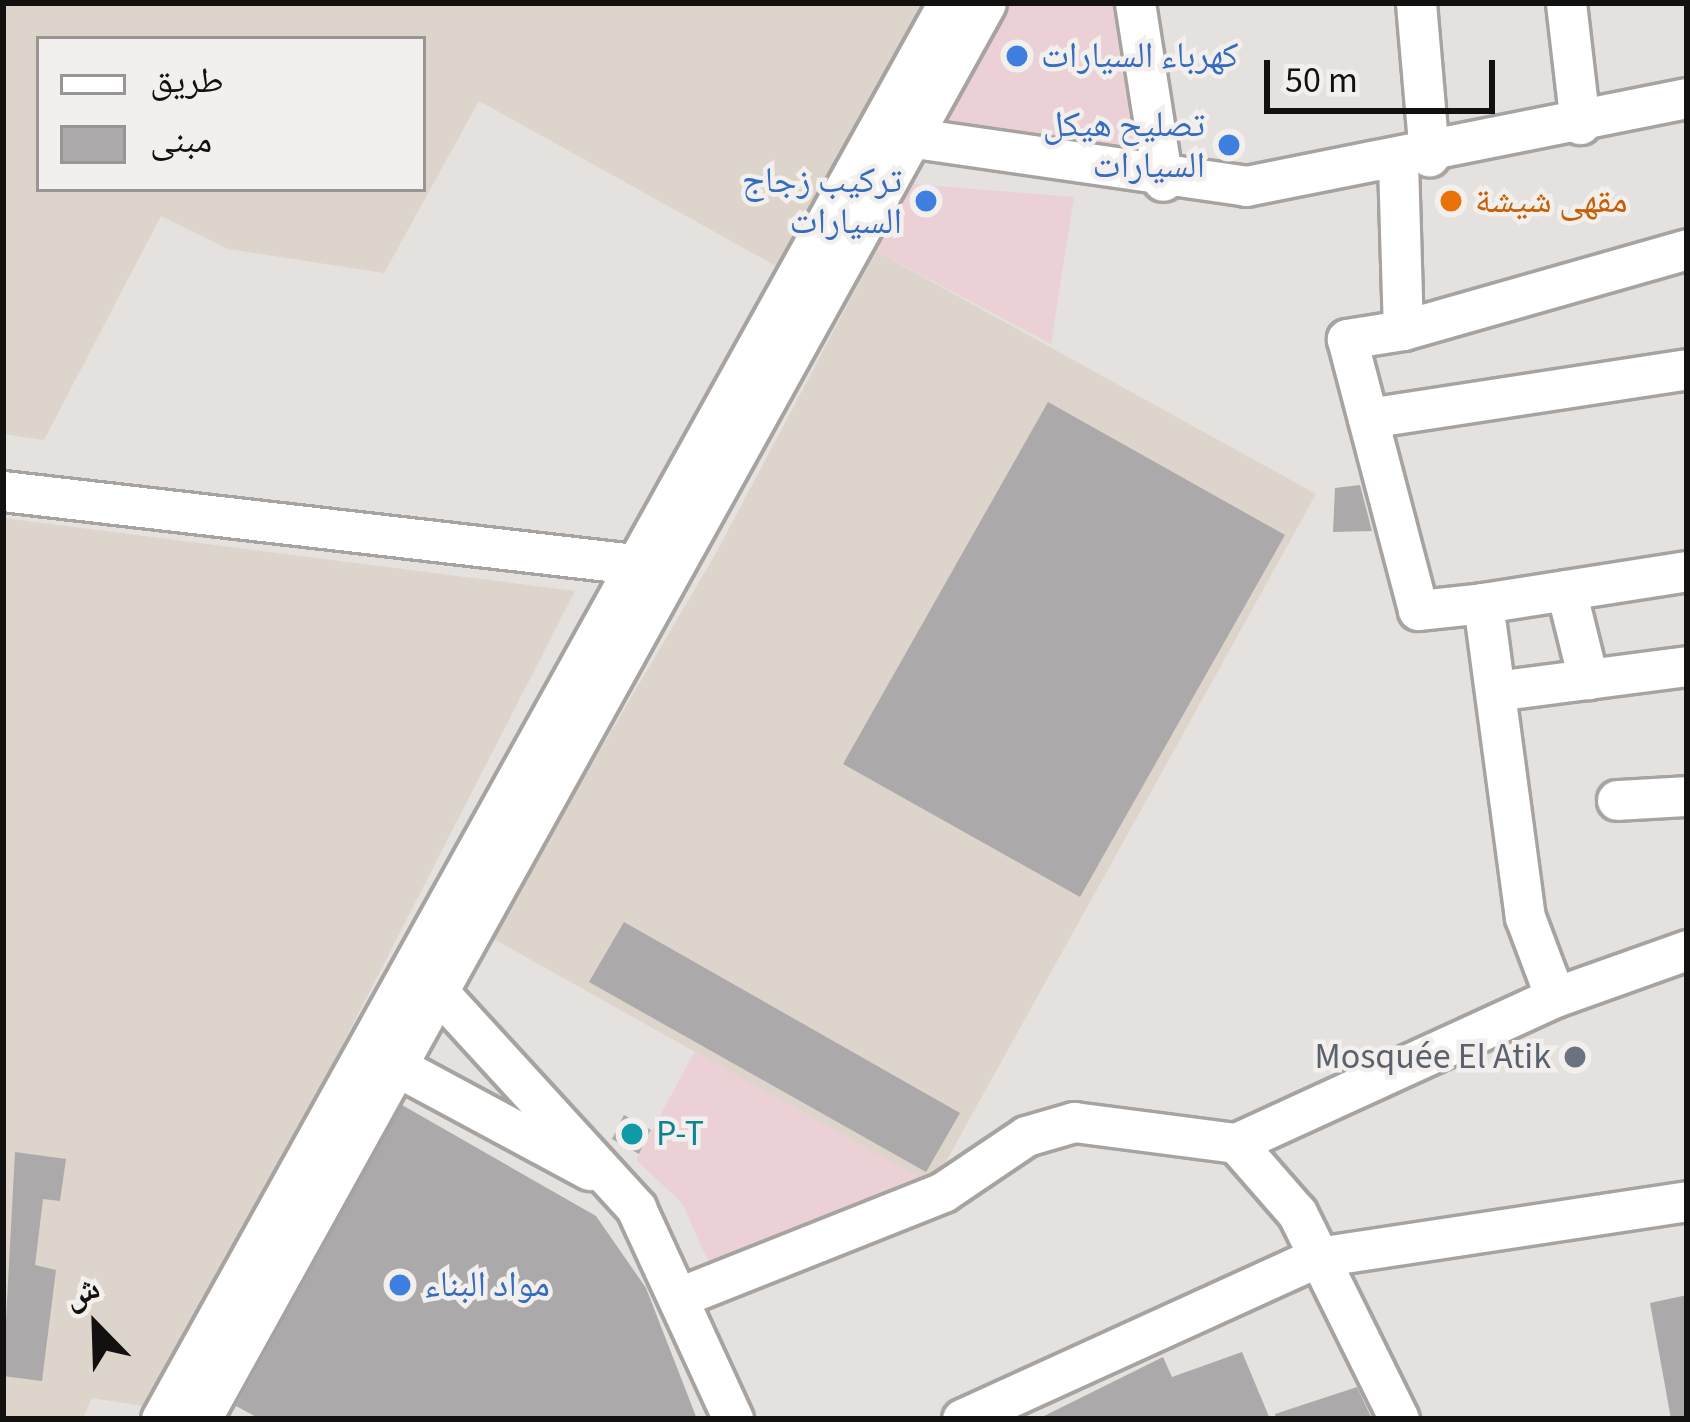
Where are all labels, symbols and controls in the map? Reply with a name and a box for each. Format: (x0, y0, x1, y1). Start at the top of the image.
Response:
place label: كهرباء السيارات (1041, 34, 1239, 78)
legend (36, 36, 426, 192)
scale bar (1270, 36, 1501, 110)
marker: كهرباء السيارات (1004, 43, 1030, 69)
text: طريق (150, 55, 224, 106)
text: 50 m (1285, 55, 1358, 106)
place label: تصليح هيكل السيارات (1043, 102, 1205, 187)
text: مبنى (150, 115, 212, 166)
marker: تصليح هيكل السيارات (1216, 132, 1242, 158)
place label: تركيب زجاج السيارات (742, 158, 902, 243)
place label: مقهى شيشة (1475, 179, 1628, 223)
marker: تركيب زجاج السيارات (913, 188, 939, 214)
marker: مقهى شيشة (1438, 188, 1464, 214)
place label: Mosquée El Atik (1315, 1035, 1551, 1079)
marker: Mosquée El Atik (1562, 1044, 1588, 1070)
place label: P-T (656, 1112, 704, 1156)
marker: P-T (619, 1121, 645, 1147)
place label: مواد البناء (424, 1263, 550, 1307)
text: ش (56, 1264, 107, 1321)
north arrow (36, 1266, 156, 1386)
marker: مواد البناء (387, 1272, 413, 1298)

